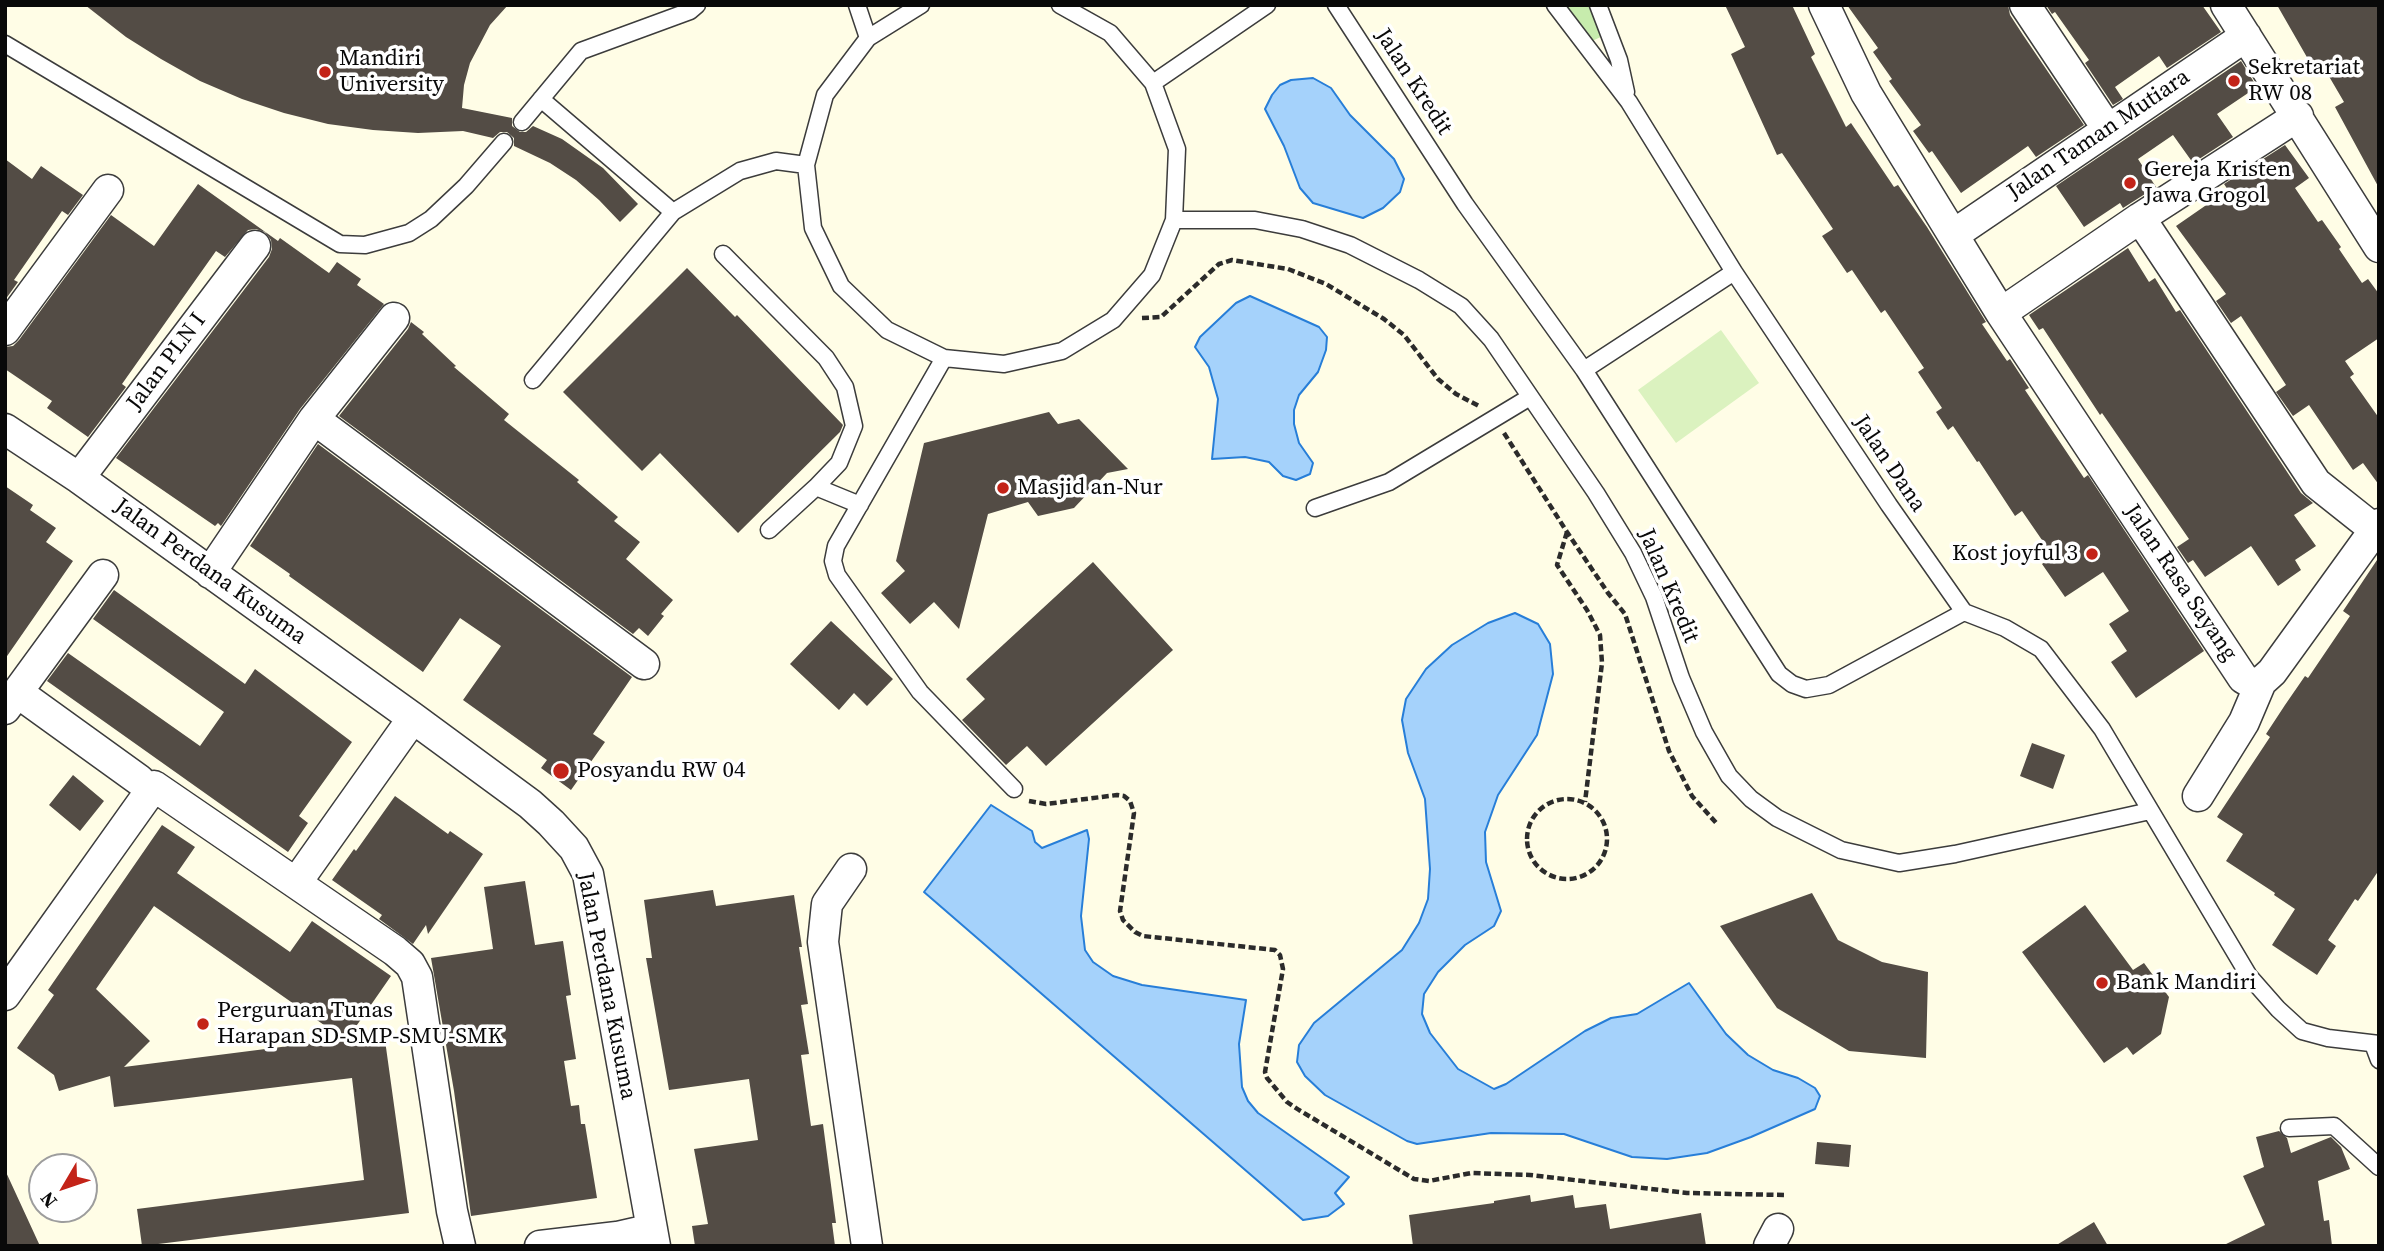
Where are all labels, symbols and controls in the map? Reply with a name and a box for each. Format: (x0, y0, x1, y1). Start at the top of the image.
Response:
street label: Jalan Kredit (1368, 24, 1458, 140)
place label: Mandiri University (339, 45, 444, 99)
place label: Sekretariat RW 08 (2248, 54, 2360, 108)
marker: Mandiri University (317, 64, 333, 80)
street label: Jalan Taman Mutiara (2003, 64, 2195, 206)
marker: Sekretariat RW 08 (2226, 73, 2242, 89)
place label: Gereja Kristen Jawa Grogol (2144, 156, 2291, 210)
marker: Gereja Kristen Jawa Grogol (2122, 175, 2138, 191)
street label: Jalan PLN I (121, 308, 213, 416)
street label: Jalan Dana (1847, 410, 1931, 518)
place label: Masjid an-Nur (1017, 474, 1163, 502)
marker: Masjid an-Nur (995, 480, 1011, 496)
street label: Jalan Perdana Kusuma (108, 493, 312, 651)
street label: Jalan Rasa Sayang (2117, 499, 2243, 667)
street label: Jalan Kredit (1632, 525, 1704, 647)
place label: Kost joyful 3 (1952, 540, 2078, 568)
marker: Kost joyful 3 (2084, 546, 2100, 562)
place label: Posyandu RW 04 (577, 757, 746, 785)
marker: Posyandu RW 04 (551, 761, 571, 781)
street label: Jalan Perdana Kusuma (570, 870, 642, 1102)
place label: Bank Mandiri (2116, 969, 2256, 997)
marker: Bank Mandiri (2094, 975, 2110, 991)
place label: Perguruan Tunas Harapan SD-SMP-SMU-SMK (217, 997, 503, 1051)
marker: Perguruan Tunas Harapan SD-SMP-SMU-SMK (195, 1016, 211, 1032)
north arrow (28, 1153, 98, 1223)
text: N (34, 1186, 63, 1214)

